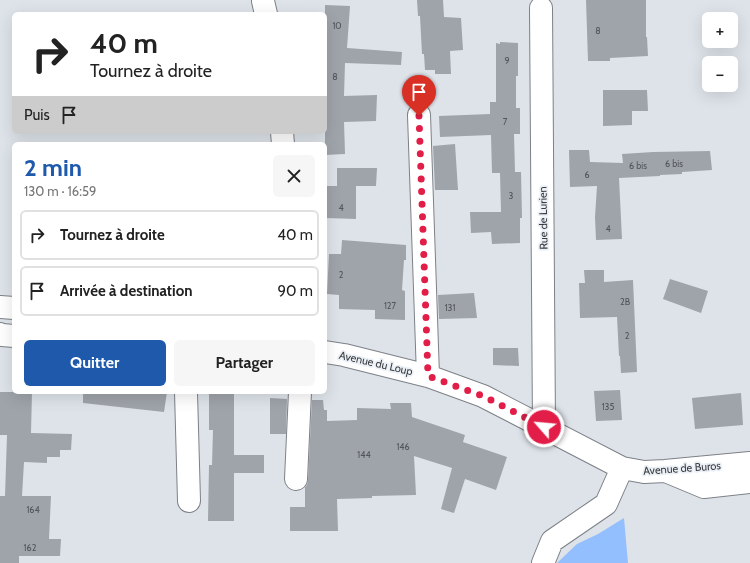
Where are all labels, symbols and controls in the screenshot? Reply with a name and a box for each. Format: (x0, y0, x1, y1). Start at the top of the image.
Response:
map controls (702, 12, 738, 92)
button: + (702, 12, 738, 48)
house number: 10 (332, 20, 342, 31)
house number: 8 (595, 25, 601, 36)
text: 40 m (90, 26, 158, 60)
icon: right (24, 28, 76, 80)
house number: 9 (504, 55, 510, 66)
button: − (702, 56, 738, 92)
text: Tournez à droite (90, 60, 212, 82)
house number: 8 (332, 71, 338, 82)
pin (402, 75, 436, 116)
icon: arrive (408, 81, 430, 103)
icon: arrive (58, 104, 80, 126)
text: Puis (24, 106, 50, 124)
house number: 7 (503, 116, 508, 127)
text: 2 min (24, 153, 82, 182)
button: close (273, 155, 315, 197)
house number: 6 bis (665, 158, 683, 169)
house number: 6 bis (629, 160, 647, 171)
house number: 6 (584, 169, 590, 180)
text: 130 m · 16:59 (24, 183, 96, 199)
street label: Rue de Lurien (535, 186, 551, 250)
house number: 3 (509, 190, 514, 201)
house number: 4 (338, 202, 344, 213)
house number: 4 (605, 223, 611, 234)
icon: right (26, 224, 48, 246)
text: Tournez à droite (60, 226, 165, 244)
text: 40 m (277, 226, 313, 244)
house number: 2 (339, 269, 344, 280)
icon: arrive (26, 280, 48, 302)
text: Arrivée à destination (60, 282, 192, 300)
text: 90 m (277, 282, 313, 300)
house number: 2B (620, 296, 631, 307)
house number: 127 (384, 300, 397, 311)
house number: 131 (445, 302, 455, 313)
house number: 2 (625, 330, 630, 341)
button: Quitter (24, 340, 166, 386)
button: Partager (174, 340, 315, 386)
street label: Avenue du Loup (338, 348, 414, 378)
house number: 135 (602, 401, 614, 412)
position arrow (523, 406, 565, 448)
house number: 146 (396, 441, 410, 452)
house number: 144 (357, 449, 371, 460)
street label: Avenue de Buros (643, 458, 722, 478)
house number: 164 (26, 504, 40, 515)
house number: 162 (24, 542, 37, 553)

